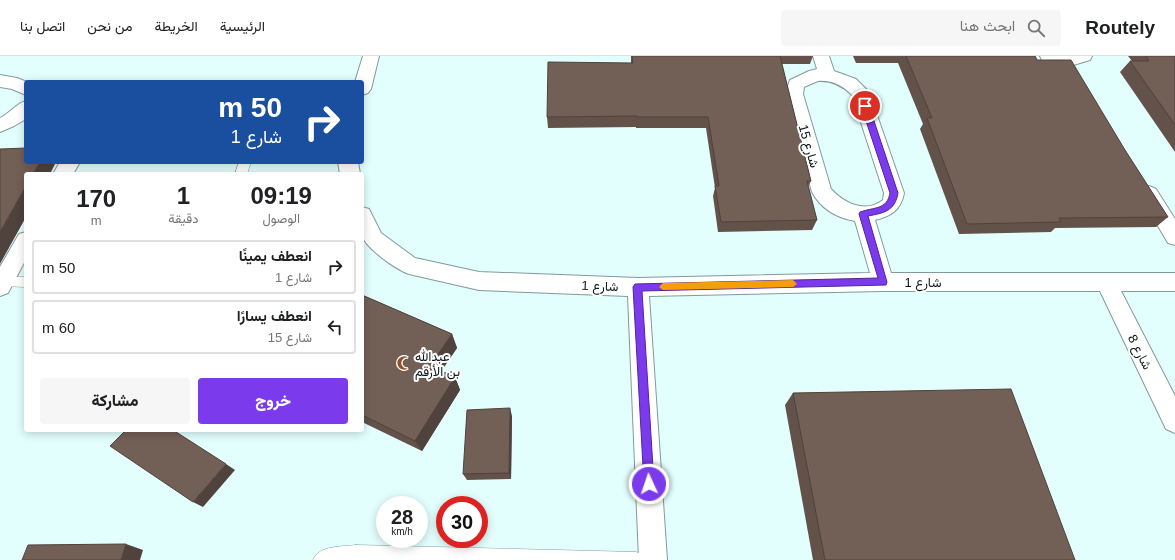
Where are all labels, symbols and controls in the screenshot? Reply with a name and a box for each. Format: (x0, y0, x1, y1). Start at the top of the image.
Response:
search box (781, 10, 1061, 46)
text: ابحث هنا (960, 17, 1015, 34)
icon: search (1025, 17, 1047, 39)
text: Routely (1085, 17, 1155, 38)
text: اتصل بنا (20, 18, 65, 34)
text: من نحن (87, 18, 132, 34)
text: الخريطة (154, 18, 198, 34)
text: الرئيسية (220, 18, 265, 34)
pin (848, 89, 882, 123)
text: 50 m (218, 92, 282, 123)
icon: arrive (854, 95, 876, 117)
icon: right (296, 96, 348, 148)
street label: شارع 15 (794, 123, 822, 170)
text: شارع 1 (231, 127, 282, 147)
text: 1 (177, 182, 190, 209)
text: 09:19 (251, 182, 312, 209)
text: 170 (76, 185, 116, 212)
text: دقيقة (168, 211, 198, 226)
text: الوصول (262, 211, 300, 226)
text: m (91, 213, 102, 228)
text: انعطف يمينًا (239, 247, 312, 264)
icon: right (324, 256, 346, 278)
text: 50 m (42, 259, 75, 276)
text: شارع 1 (275, 270, 312, 285)
street label: شارع 1 (905, 275, 942, 292)
street label: شارع 1 (581, 278, 619, 296)
text: انعطف يسارًا (237, 307, 312, 324)
icon: left (324, 316, 346, 338)
text: 60 m (42, 319, 75, 336)
text: شارع 15 (268, 330, 312, 345)
street label: شارع 8 (1123, 332, 1155, 373)
place label: عبدالله بن الأرقم (415, 349, 460, 380)
mosque icon: عبدالله بن الأرقم (396, 355, 412, 371)
button: مشاركة (40, 378, 190, 424)
button: خروج (198, 378, 348, 424)
position arrow (628, 463, 670, 505)
speed limit sign: 30 (436, 496, 488, 548)
text: 28 (391, 506, 413, 528)
text: km/h (391, 526, 413, 537)

